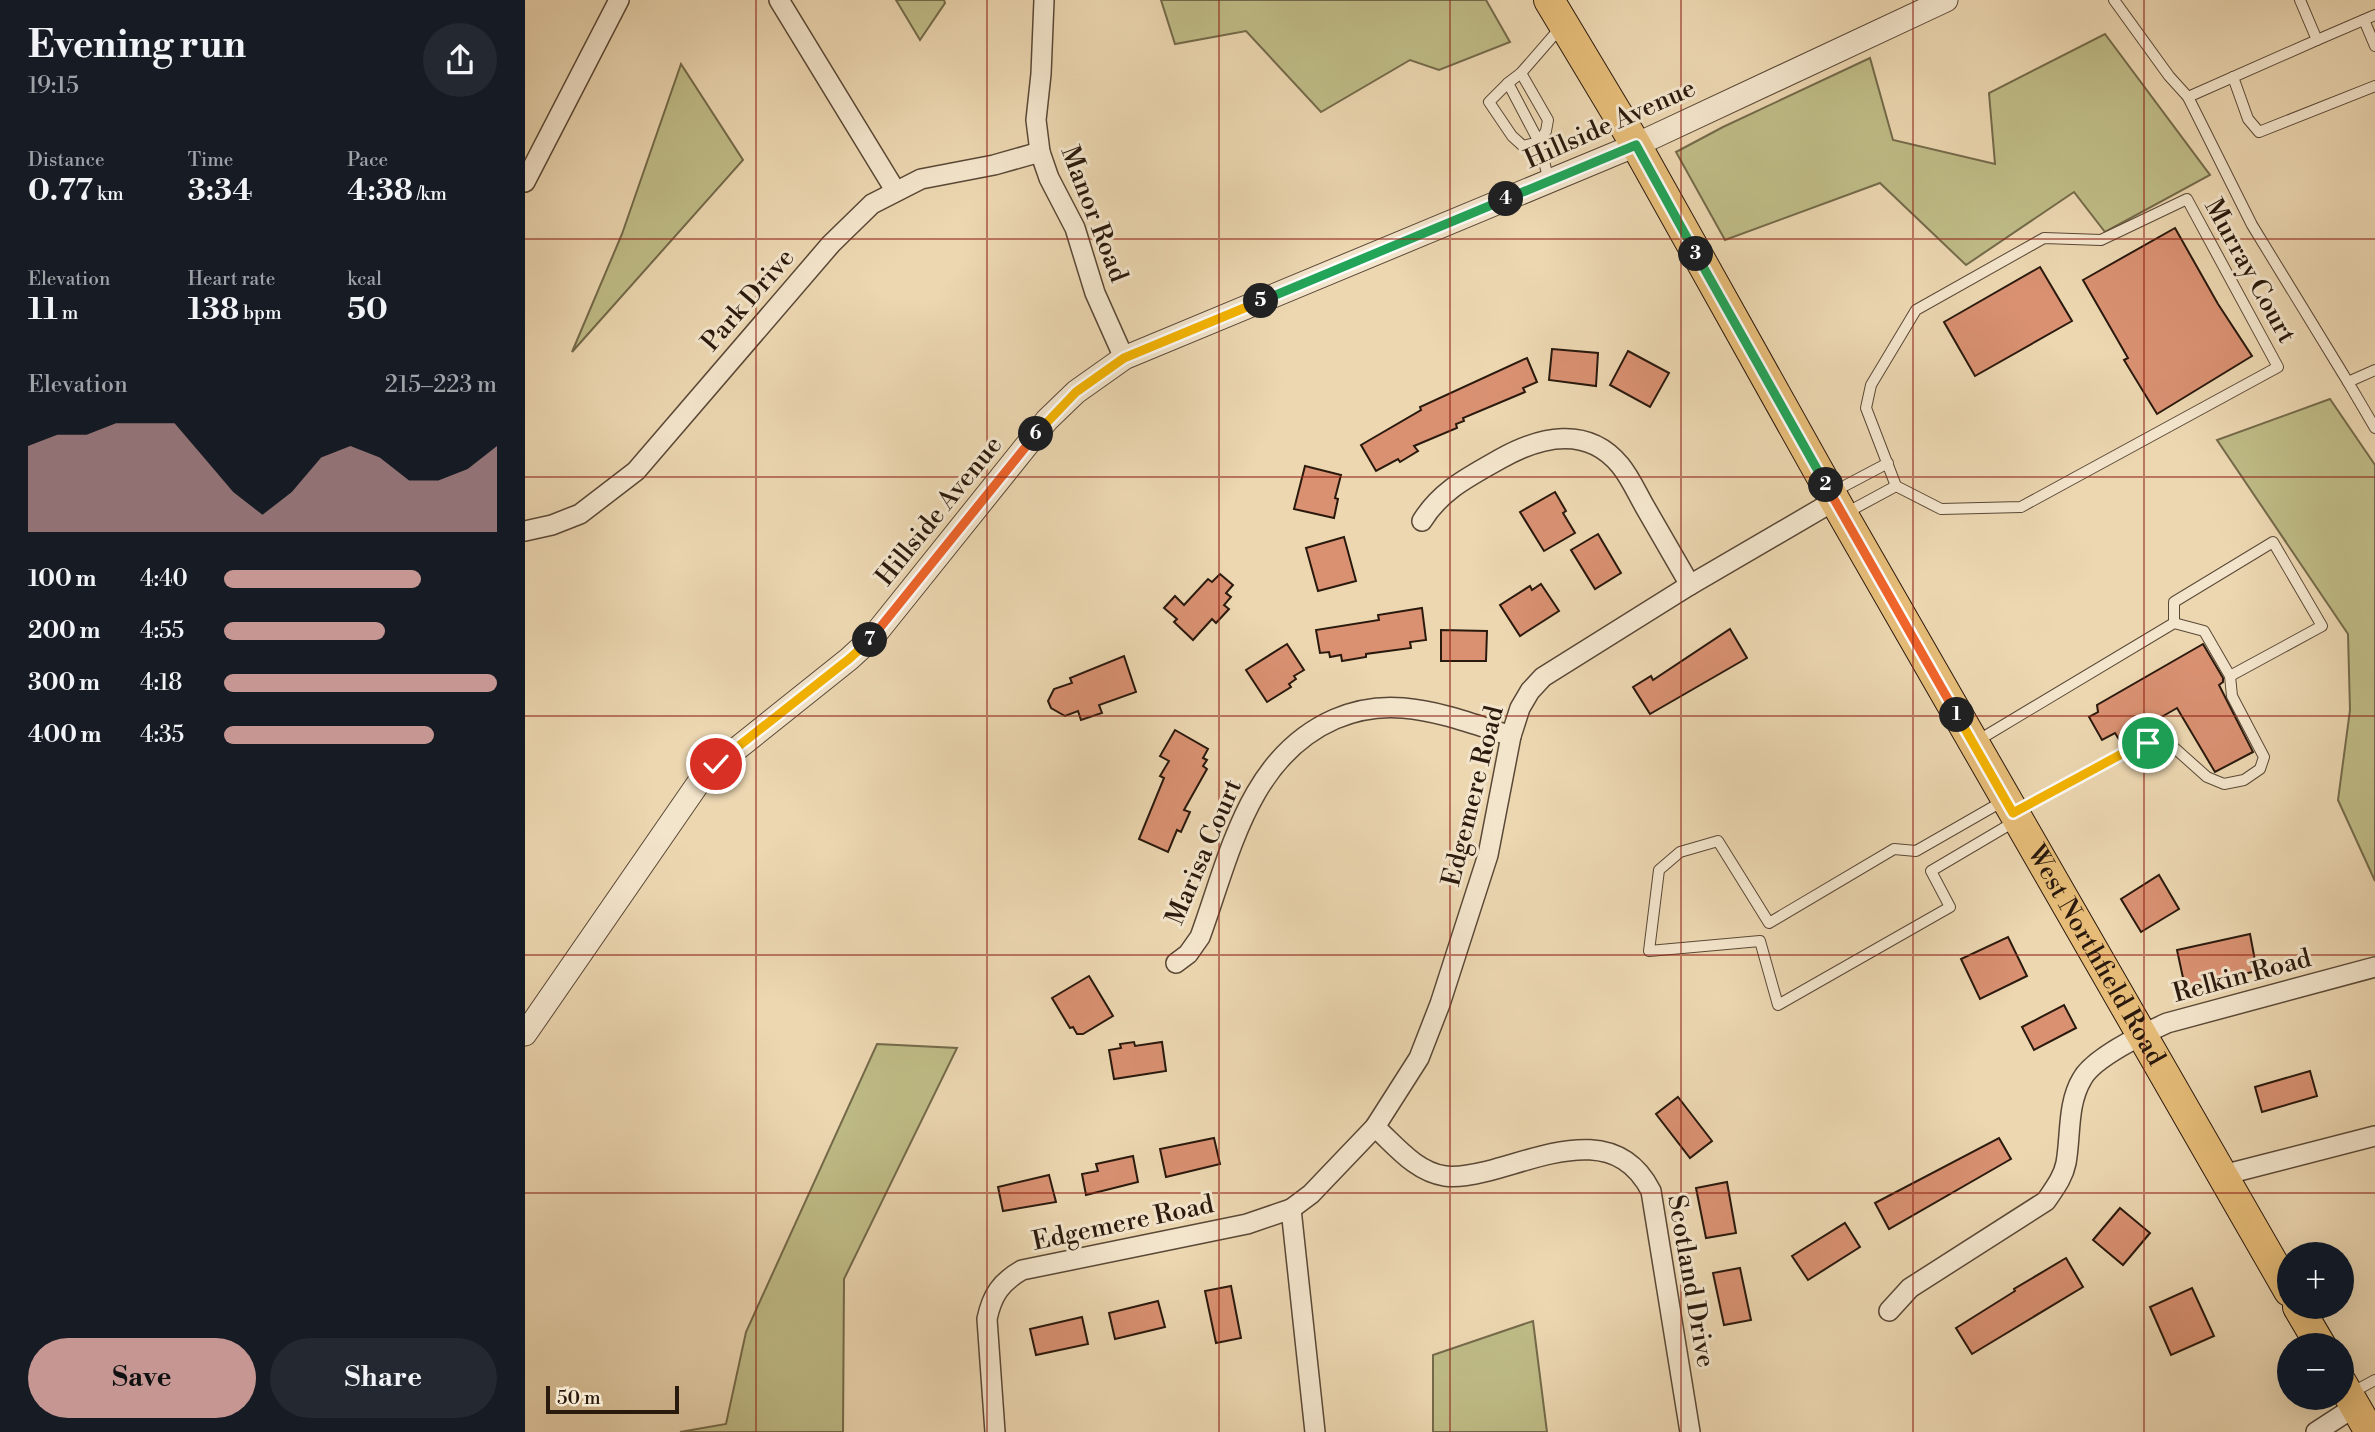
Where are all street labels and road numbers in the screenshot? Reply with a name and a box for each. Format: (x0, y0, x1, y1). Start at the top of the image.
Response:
street label: Hillside Avenue (1520, 72, 1700, 176)
street label: Manor Road (1053, 141, 1135, 287)
street label: Murray Court (2197, 193, 2303, 349)
street label: Park Drive (695, 242, 801, 358)
street label: Hillside Avenue (869, 430, 1009, 592)
street label: Edgemere Road (1435, 702, 1511, 889)
street label: Marisa Court (1159, 774, 1249, 930)
street label: West Northfield Road (2020, 839, 2172, 1072)
street label: Relkin Road (2169, 942, 2315, 1010)
street label: Edgemere Road (1029, 1188, 1217, 1258)
street label: Scotland Drive (1660, 1192, 1722, 1370)

